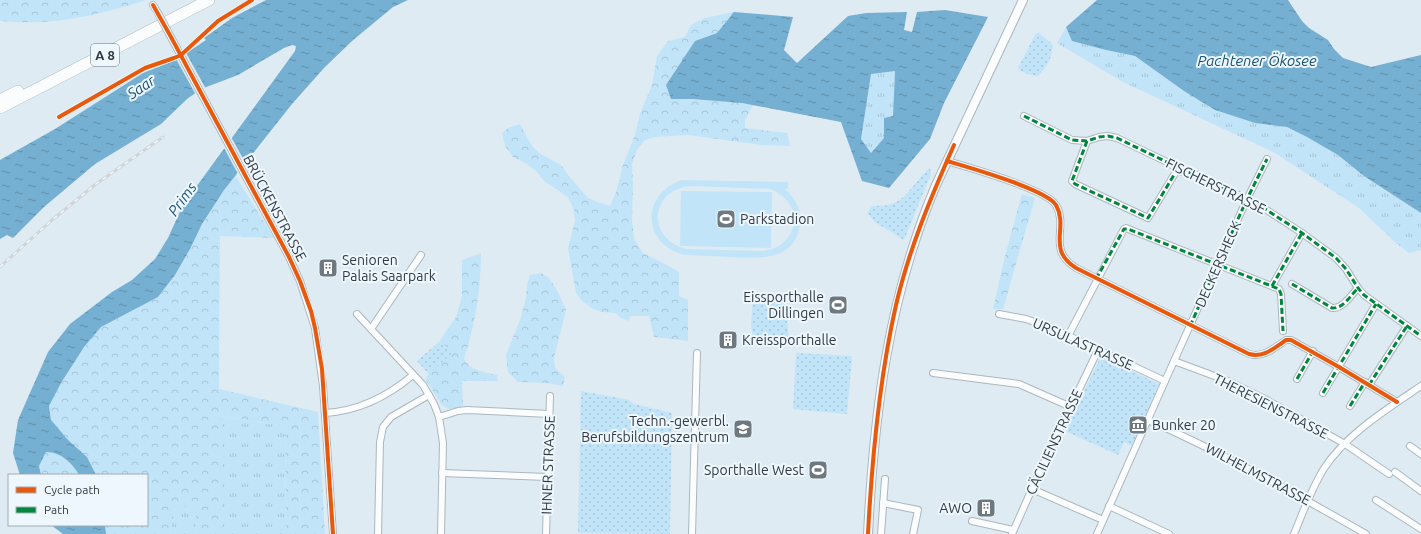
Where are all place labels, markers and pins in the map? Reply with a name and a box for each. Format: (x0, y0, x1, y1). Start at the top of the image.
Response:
sports icon: Parkstadion (715, 208, 737, 230)
place label: Parkstadion (740, 211, 814, 227)
place label: Senioren Palais Saarpark (342, 252, 436, 284)
building icon: Senioren Palais Saarpark (317, 257, 339, 279)
place label: Eissporthalle Dillingen (743, 289, 824, 321)
sports icon: Eissporthalle Dillingen (827, 294, 849, 316)
building icon: Kreissporthalle (717, 329, 739, 351)
place label: Kreissporthalle (742, 332, 837, 348)
place label: Techn.-gewerbl. Berufsbildungszentrum (581, 413, 729, 445)
museum icon: Bunker 20 (1127, 414, 1149, 436)
place label: Bunker 20 (1152, 417, 1216, 433)
school or university icon: Techn.-gewerbl. Berufsbildungszentrum (732, 418, 754, 440)
sports icon: Sporthalle West (807, 459, 829, 481)
place label: Sporthalle West (704, 462, 804, 478)
building icon: AWO (975, 497, 997, 519)
place label: AWO (939, 500, 972, 516)

